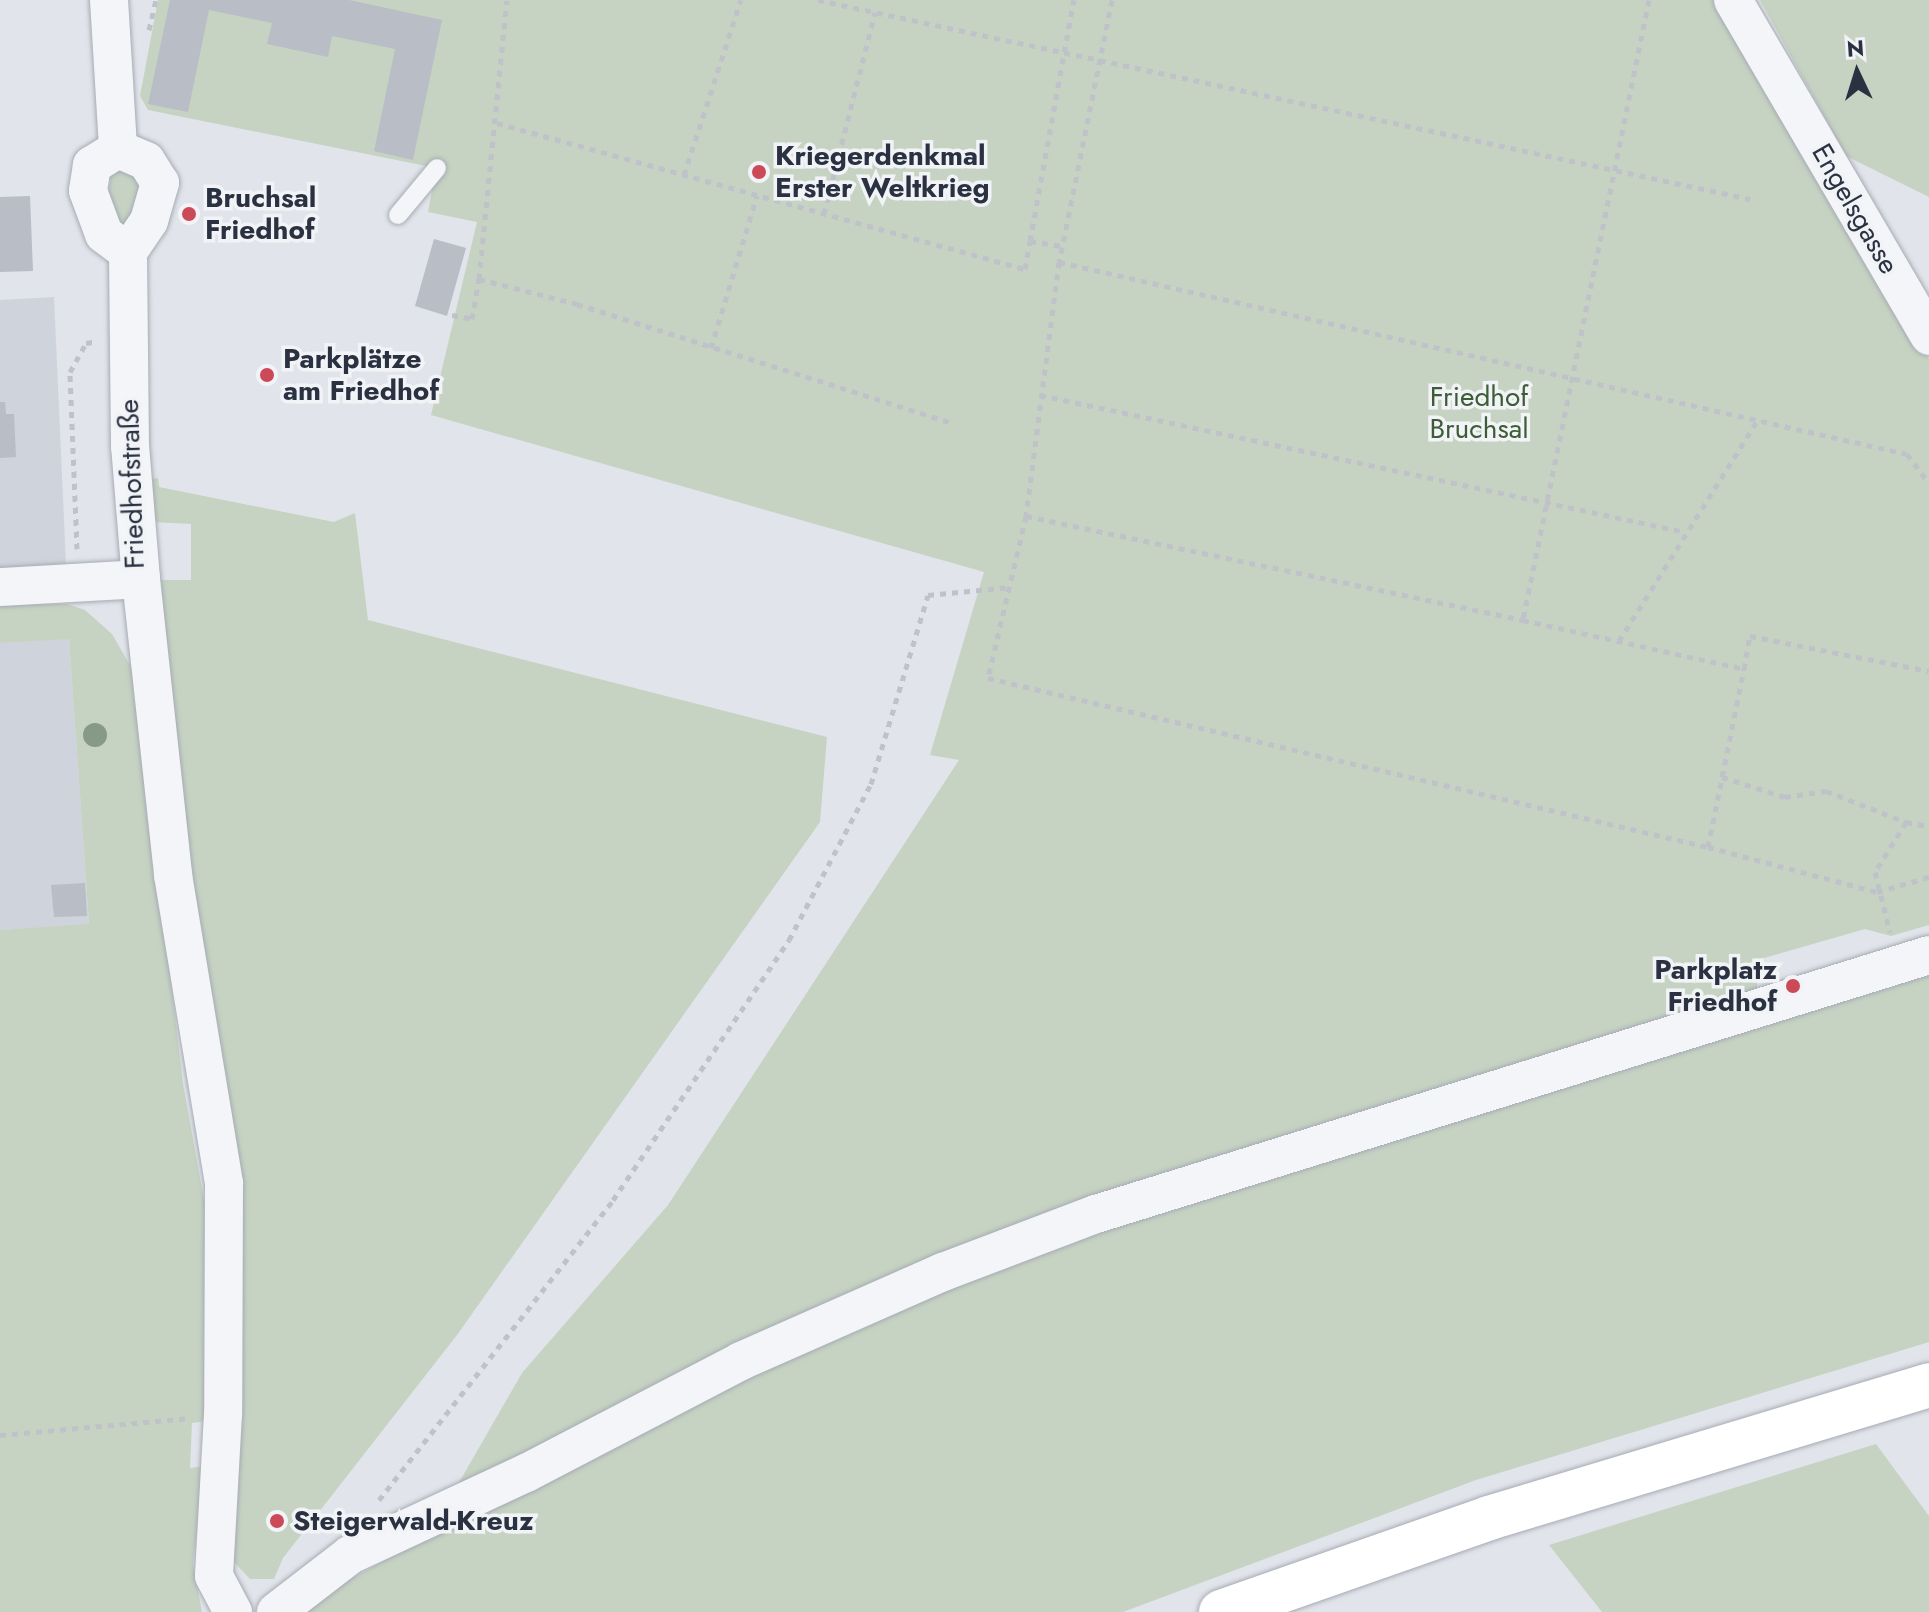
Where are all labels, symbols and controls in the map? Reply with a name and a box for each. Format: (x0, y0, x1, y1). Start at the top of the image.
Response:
text: N (1845, 31, 1865, 65)
north arrow (1817, 32, 1897, 112)
street label: Engelsgasse (1804, 138, 1906, 280)
place label: Kriegerdenkmal Erster Weltkrieg (775, 139, 990, 205)
marker: Kriegerdenkmal Erster Weltkrieg (750, 163, 768, 181)
place label: Bruchsal Friedhof (205, 181, 316, 247)
marker: Bruchsal Friedhof (180, 205, 198, 223)
place label: Parkplätze am Friedhof (283, 342, 439, 408)
marker: Parkplätze am Friedhof (258, 366, 276, 384)
park label: Friedhof Bruchsal (1429, 380, 1529, 446)
street label: Friedhofstraße (112, 398, 152, 570)
place label: Parkplatz Friedhof (1654, 953, 1777, 1019)
marker: Parkplatz Friedhof (1784, 977, 1802, 995)
place label: Steigerwald-Kreuz (293, 1504, 534, 1538)
marker: Steigerwald-Kreuz (268, 1512, 286, 1530)

